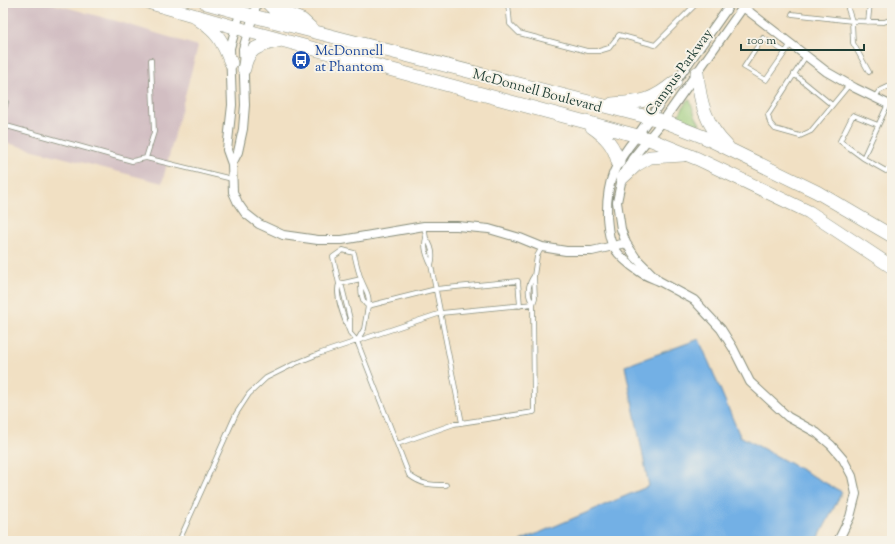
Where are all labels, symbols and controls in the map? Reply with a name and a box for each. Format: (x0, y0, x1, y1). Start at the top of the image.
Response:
street label: Campus Parkway (641, 25, 719, 121)
scale bar (741, 26, 864, 52)
text: 100 m (747, 32, 776, 50)
place label: McDonnell at Phantom (315, 42, 384, 78)
bus stop icon: McDonnell at Phantom (290, 49, 312, 71)
street label: McDonnell Boulevard (470, 65, 604, 119)

